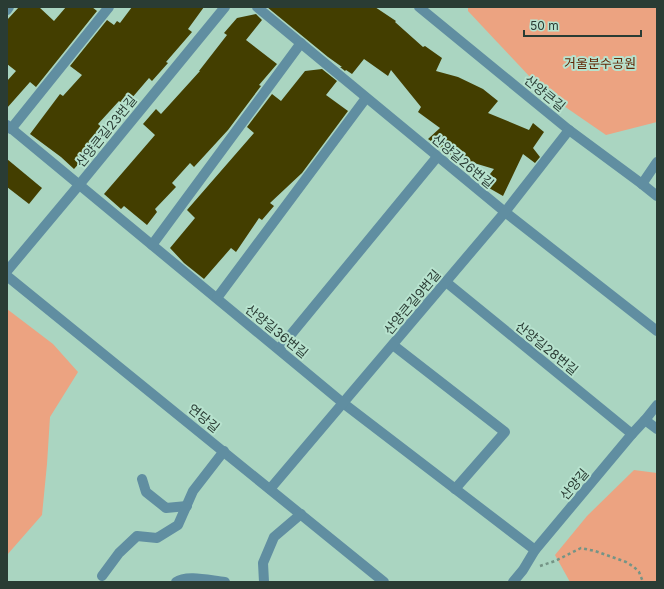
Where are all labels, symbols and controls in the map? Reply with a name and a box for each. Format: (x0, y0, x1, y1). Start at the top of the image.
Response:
scale bar (524, 12, 641, 38)
text: 50 m (530, 18, 559, 33)
park label: 거울분수공원 (564, 55, 636, 71)
street label: 산양큰길 (521, 72, 569, 114)
street label: 산양큰길23번길 (72, 92, 140, 170)
street label: 산양길26번길 (429, 131, 497, 191)
street label: 산양큰길9번길 (380, 266, 444, 338)
street label: 산양길36번길 (242, 301, 312, 361)
street label: 산양길28번길 (513, 318, 581, 378)
street label: 연당길 (185, 400, 223, 436)
street label: 산양길 (556, 465, 592, 503)

